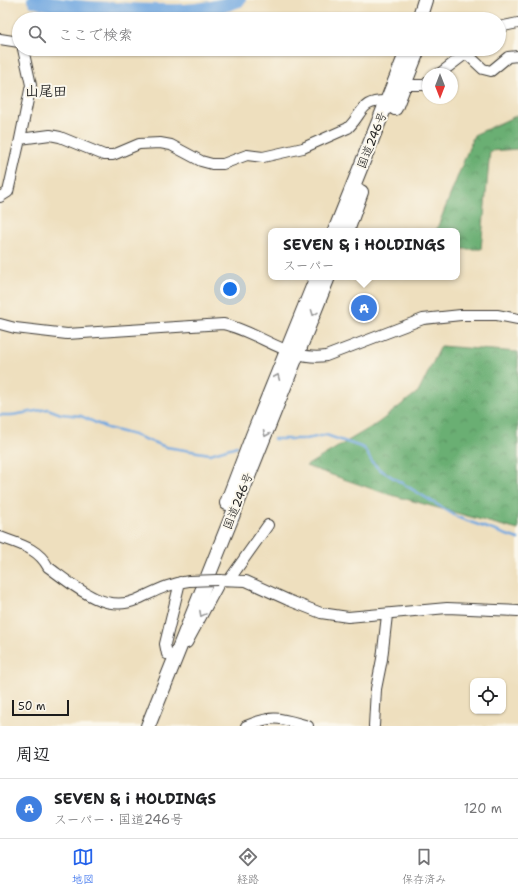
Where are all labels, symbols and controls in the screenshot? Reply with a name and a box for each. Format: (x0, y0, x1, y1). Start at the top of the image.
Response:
search box (12, 12, 506, 56)
icon: search (26, 23, 48, 45)
text: ここで検索 (58, 25, 133, 45)
north arrow (422, 68, 458, 104)
district label: 山尾田 (25, 82, 67, 100)
street label: 国道246号 (353, 109, 391, 171)
popup (268, 228, 460, 280)
text: SEVEN & i HOLDINGS (283, 235, 445, 255)
text: スーパー (283, 257, 334, 274)
your location (220, 279, 240, 299)
pin: A (351, 293, 377, 323)
one-way arrow (311, 310, 319, 317)
one-way arrow (272, 374, 280, 382)
one-way arrow (263, 430, 271, 437)
street label: 国道246号 (219, 470, 257, 532)
one-way arrow (200, 610, 207, 617)
map controls (470, 678, 506, 714)
button: locate (470, 678, 506, 714)
scale bar (12, 698, 69, 717)
text: 50 m (18, 699, 46, 714)
text: 周辺 (16, 743, 50, 765)
text: SEVEN & i HOLDINGS (54, 789, 216, 809)
text: A (24, 800, 34, 817)
text: 120 m (464, 800, 502, 817)
text: スーパー · 国道246号 (54, 811, 183, 828)
tab: 地図 (72, 846, 94, 887)
tab: 経路 (237, 846, 259, 887)
tab: 保存済み (402, 846, 446, 887)

